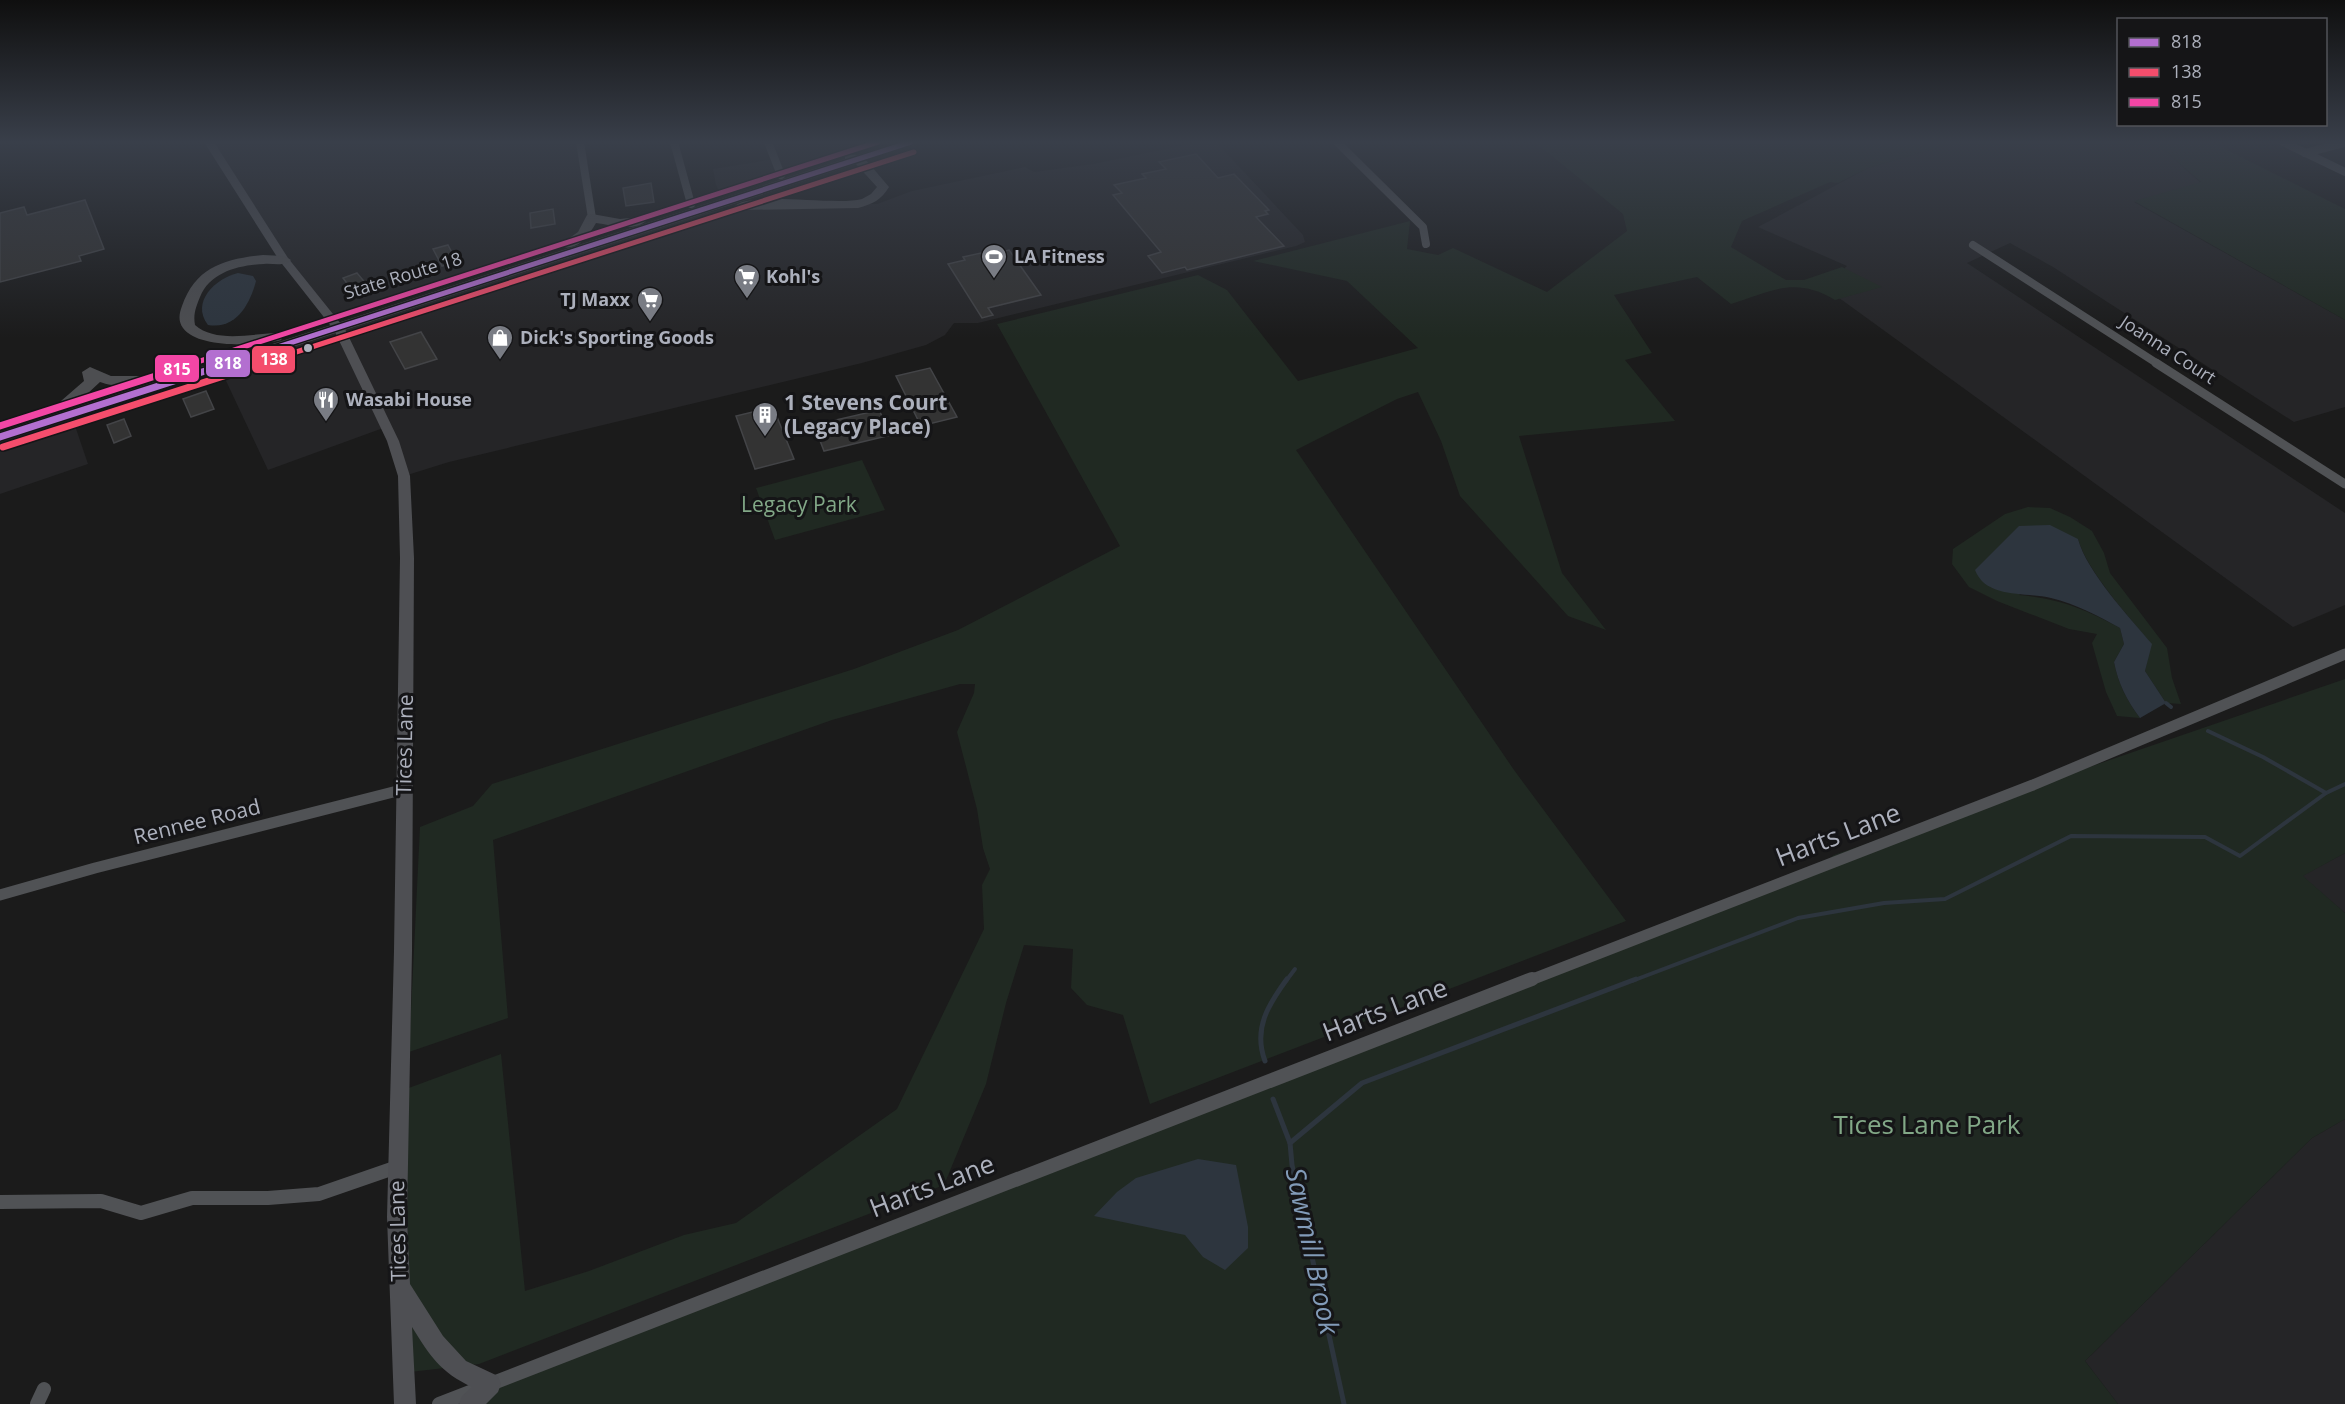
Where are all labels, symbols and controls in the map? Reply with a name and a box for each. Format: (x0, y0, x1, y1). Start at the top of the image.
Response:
legend (2117, 18, 2327, 126)
text: 818 (2171, 29, 2202, 53)
text: 138 (2171, 59, 2202, 83)
text: 815 (2171, 89, 2202, 113)
sports icon: LA Fitness (979, 242, 1009, 280)
place label: LA Fitness (1014, 244, 1105, 268)
street label: State Route 18 (341, 246, 465, 304)
supermarket icon: Kohl's (732, 262, 762, 300)
place label: Kohl's (766, 264, 820, 288)
supermarket icon: TJ Maxx (635, 285, 665, 323)
place label: TJ Maxx (560, 287, 631, 311)
street label: Joanna Court (2114, 308, 2221, 389)
shop icon: Dick's Sporting Goods (485, 323, 515, 361)
place label: Dick's Sporting Goods (520, 325, 714, 349)
unlabelled marker (302, 342, 314, 354)
line badge: 138 (251, 345, 296, 374)
text: 138 (260, 348, 288, 370)
line badge: 818 (205, 349, 251, 378)
text: 818 (214, 352, 242, 374)
line badge: 815 (154, 354, 200, 383)
text: 815 (163, 358, 191, 380)
restaurant icon: Wasabi House (311, 385, 341, 423)
place label: Wasabi House (346, 387, 472, 411)
place label: 1 Stevens Court (Legacy Place) (784, 388, 947, 440)
building icon: 1 Stevens Court (Legacy Place) (750, 400, 780, 438)
park label: Legacy Park (741, 490, 857, 518)
street label: Tices Lane (389, 694, 419, 796)
street label: Rennee Road (130, 792, 263, 850)
street label: Harts Lane (1770, 794, 1905, 874)
street label: Harts Lane (1317, 969, 1452, 1049)
park label: Tices Lane Park (1834, 1106, 2021, 1142)
street label: Harts Lane (864, 1145, 999, 1225)
water label: Sawmill Brook (1278, 1164, 1350, 1339)
street label: Tices Lane (382, 1180, 412, 1282)

